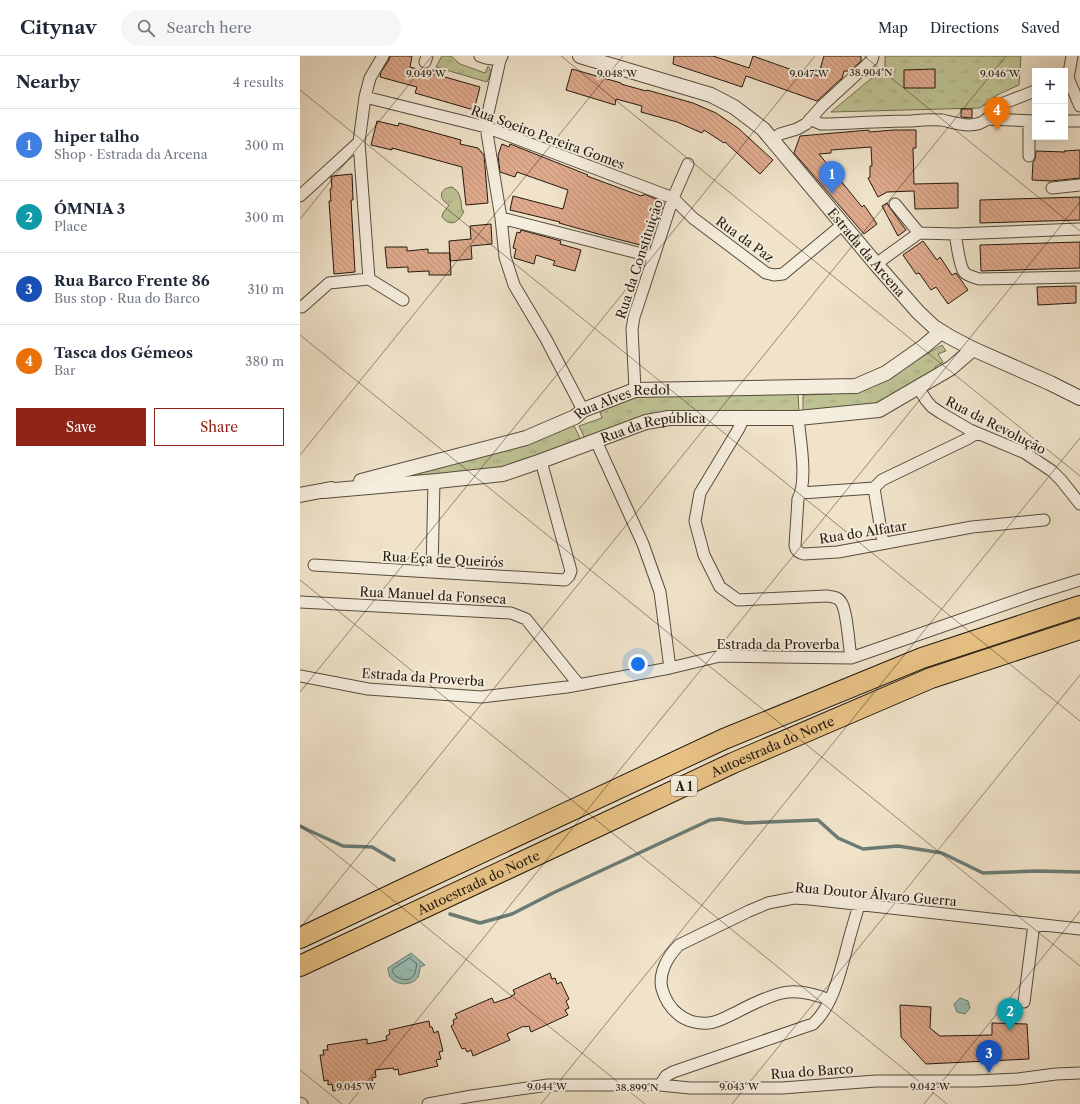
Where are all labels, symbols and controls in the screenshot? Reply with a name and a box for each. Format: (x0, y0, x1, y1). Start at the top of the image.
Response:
search box (121, 10, 401, 46)
text: Citynav (20, 16, 97, 39)
icon: search (135, 17, 157, 39)
text: Search here (167, 18, 252, 37)
text: Map (878, 19, 908, 37)
text: Directions (930, 19, 999, 37)
text: Saved (1021, 19, 1060, 37)
text: 38.904°N (849, 66, 893, 79)
text: 9.049°W (406, 67, 447, 80)
text: 9.048°W (597, 67, 638, 80)
text: 9.047°W (789, 67, 830, 80)
text: 9.046°W (980, 67, 1021, 80)
map controls (1032, 68, 1068, 140)
button: + (1032, 68, 1068, 104)
text: Nearby (16, 72, 80, 92)
text: 4 results (233, 74, 284, 90)
pin: 4 (984, 97, 1010, 130)
street label: Rua Soeiro Pereira Gomes (469, 102, 627, 172)
button: − (1032, 104, 1068, 140)
text: hiper talho (54, 127, 139, 146)
text: 1 (26, 137, 32, 153)
text: 300 m (245, 137, 284, 153)
text: Shop · Estrada da Arcena (54, 146, 208, 162)
pin: 1 (819, 161, 845, 194)
street label: Rua da Constituição (612, 197, 666, 321)
text: ÓMNIA 3 (54, 199, 125, 218)
street label: Estrada da Arcena (825, 205, 909, 300)
text: 2 (25, 209, 33, 225)
text: 300 m (245, 209, 284, 225)
street label: Rua da Paz (713, 213, 777, 266)
text: Place (54, 218, 87, 234)
text: Rua Barco Frente 86 (54, 271, 210, 290)
text: 3 (25, 281, 33, 297)
text: 310 m (248, 281, 284, 297)
text: Bus stop · Rua do Barco (54, 290, 200, 306)
text: Tasca dos Gémeos (54, 343, 193, 362)
text: 4 (25, 353, 33, 369)
text: 380 m (245, 353, 284, 369)
text: Bar (54, 362, 75, 378)
street label: Rua Alves Redol (571, 381, 670, 422)
street label: Rua da Revolução (943, 393, 1049, 457)
button: Save (16, 408, 146, 446)
button: Share (154, 408, 284, 446)
street label: Rua da República (598, 410, 706, 446)
street label: Rua do Alfatar (818, 517, 908, 547)
street label: Rua Eça de Queirós (382, 548, 504, 570)
street label: Rua Manuel da Fonseca (359, 583, 507, 607)
street label: Estrada da Proverba (716, 636, 840, 652)
your location (628, 654, 648, 674)
street label: Estrada da Proverba (361, 665, 485, 689)
street label: Autoestrada do Norte (707, 713, 837, 781)
road number: A 1 (671, 776, 697, 796)
street label: Autoestrada do Norte (414, 847, 542, 918)
street label: Rua Doutor Álvaro Guerra (795, 879, 958, 909)
pin: 2 (997, 998, 1023, 1031)
pin: 3 (976, 1040, 1002, 1073)
street label: Rua do Barco (770, 1060, 854, 1082)
text: 9.045°W (336, 1080, 377, 1093)
text: 9.044°W (527, 1080, 568, 1093)
text: 9.043°W (719, 1080, 760, 1093)
text: 9.042°W (910, 1080, 951, 1093)
text: 38.899°N (615, 1081, 659, 1094)

